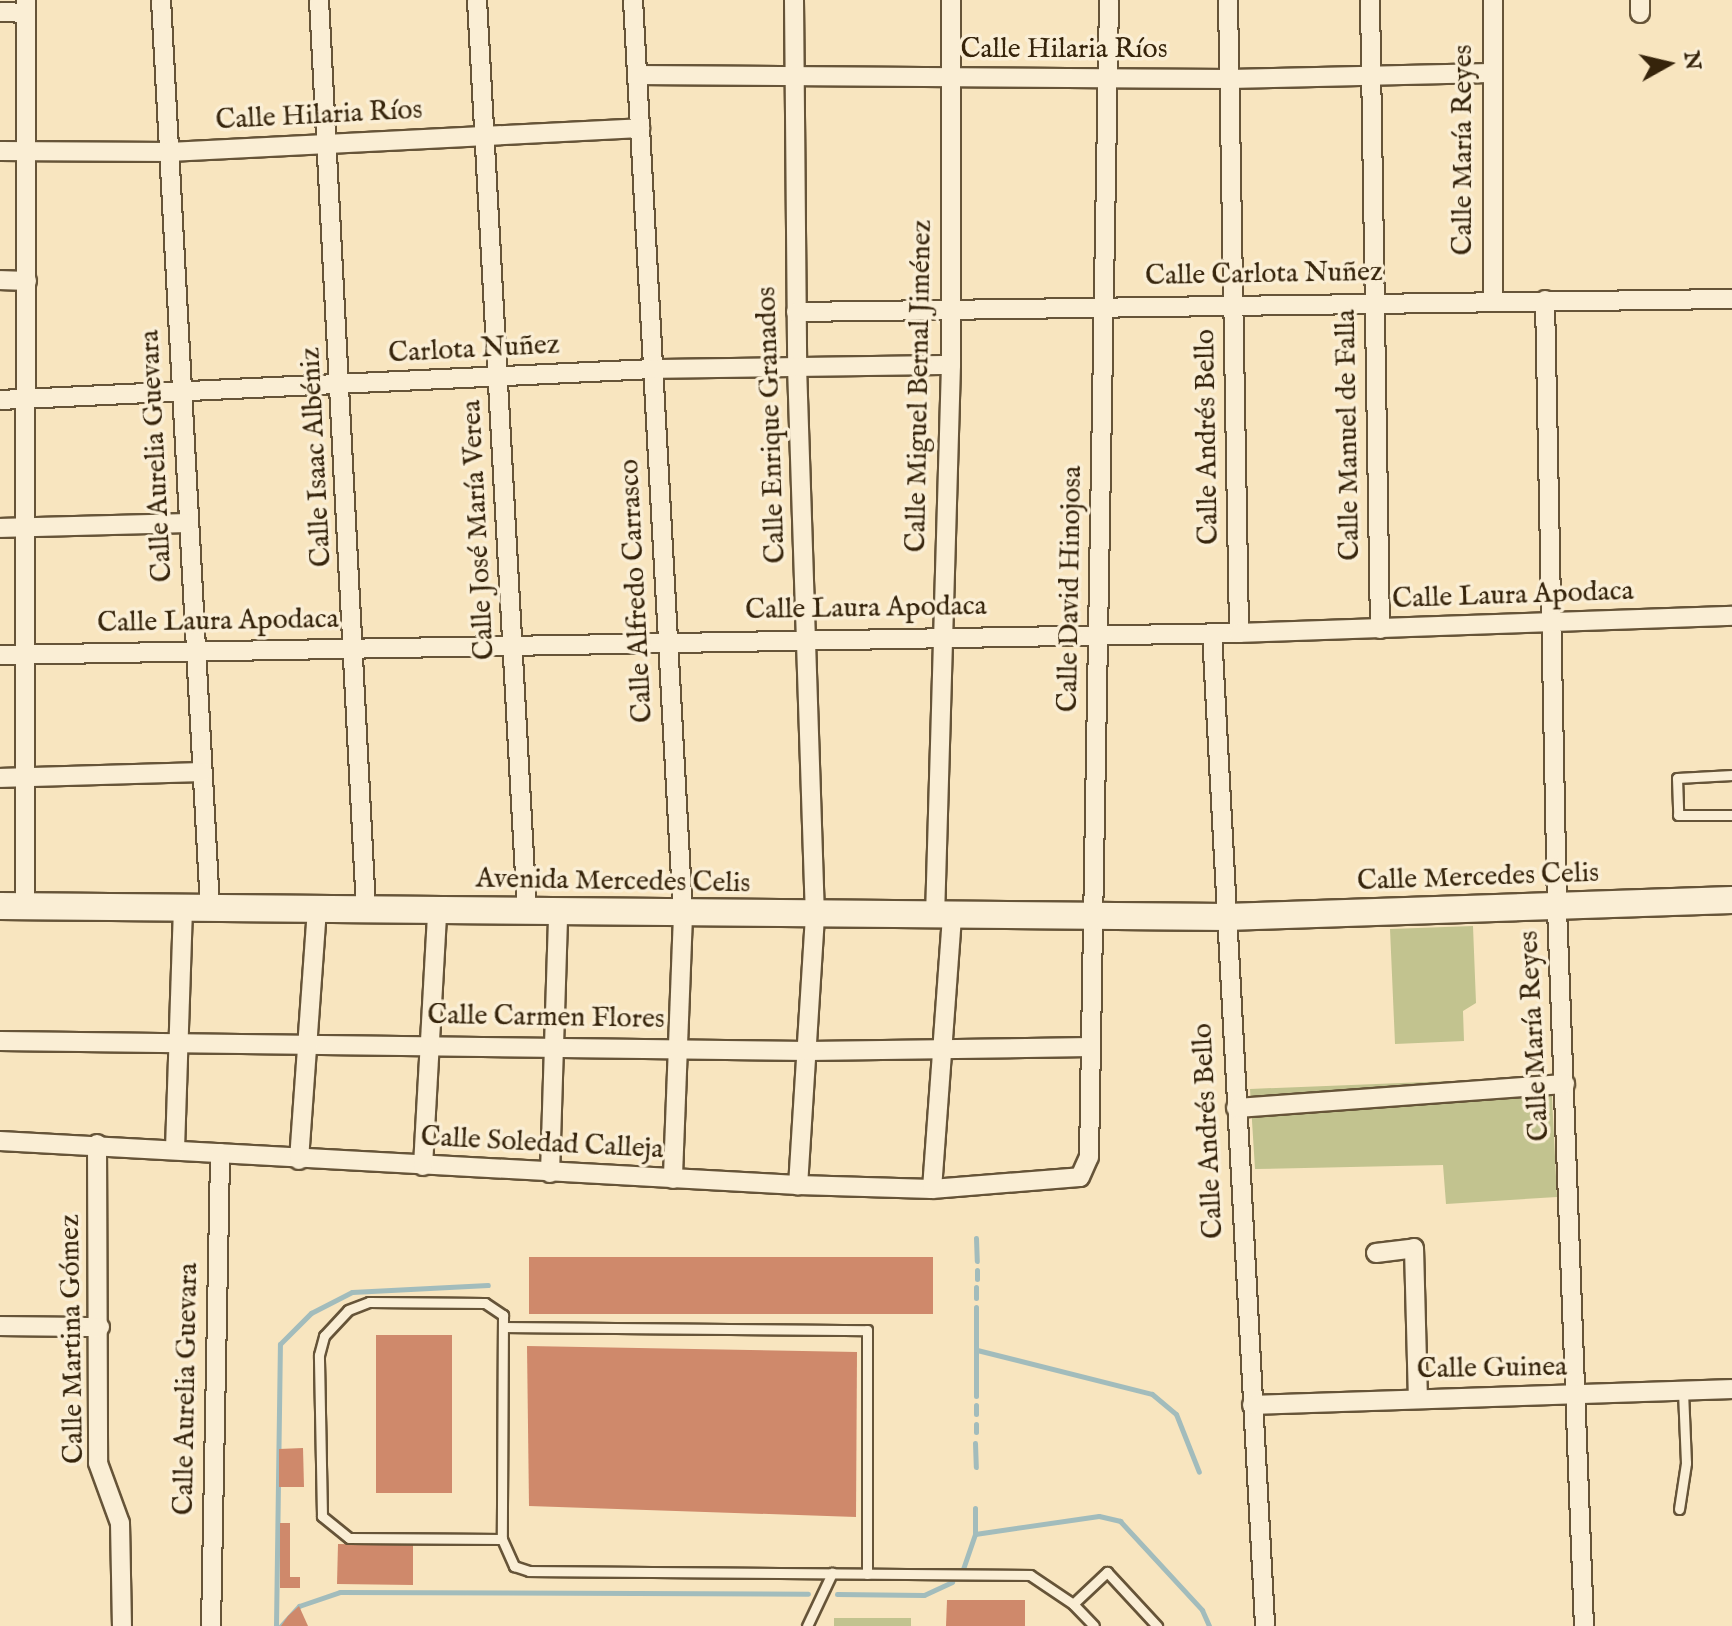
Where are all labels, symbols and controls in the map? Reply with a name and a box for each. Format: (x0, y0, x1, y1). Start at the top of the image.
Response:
north arrow (1628, 24, 1708, 104)
street label: Calle Hilaria Ríos (960, 33, 1168, 67)
street label: Calle María Reyes (1447, 45, 1481, 255)
text: N (1677, 49, 1707, 72)
street label: Calle Hilaria Ríos (215, 94, 423, 138)
street label: Calle Miguel Bernal Jiménez (900, 219, 940, 553)
street label: Calle Carlota Nuñez (1145, 256, 1383, 294)
street label: Calle Enrique Granados (750, 286, 794, 564)
street label: Calle Manuel de Falla (1330, 309, 1368, 561)
street label: Calle Aurelia Guevara (134, 329, 180, 583)
street label: Carlota Nuñez (387, 329, 561, 371)
street label: Calle Andrés Bello (1189, 329, 1227, 545)
street label: Calle Isaac Albéniz (294, 346, 340, 568)
street label: Calle José María Verea (455, 399, 503, 661)
street label: Calle Alfredo Carrasco (613, 458, 661, 724)
street label: Calle David Hinojosa (1052, 465, 1090, 713)
street label: Calle Laura Apodaca (1392, 575, 1634, 617)
street label: Calle Laura Apodaca (745, 590, 987, 628)
street label: Calle Laura Apodaca (97, 603, 339, 641)
street label: Calle Mercedes Celis (1356, 857, 1600, 899)
street label: Avenida Mercedes Celis (475, 863, 751, 901)
street label: Calle María Reyes (1513, 930, 1557, 1142)
street label: Calle Carmen Flores (427, 999, 665, 1037)
street label: Calle Andrés Bello (1187, 1022, 1231, 1240)
street label: Calle Soledad Calleja (420, 1121, 664, 1167)
street label: Calle Martina Gómez (54, 1214, 92, 1464)
street label: Calle Aurelia Guevara (168, 1262, 206, 1516)
street label: Calle Guinea (1417, 1351, 1567, 1387)

